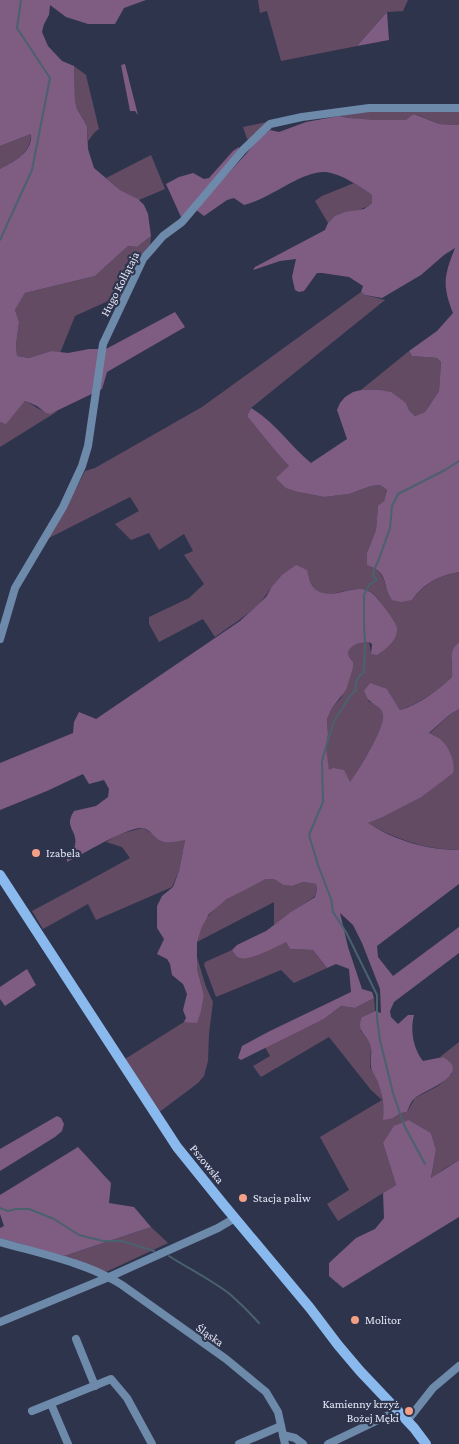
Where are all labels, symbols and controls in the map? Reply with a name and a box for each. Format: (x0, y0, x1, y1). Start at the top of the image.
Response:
street label: Hugo Kołłątaja (98, 249, 142, 319)
place label: Izabela (46, 846, 81, 860)
marker: Izabela (30, 847, 42, 859)
street label: Pszowska (187, 1142, 227, 1187)
place label: Stacja paliw (253, 1191, 311, 1205)
marker: Stacja paliw (237, 1192, 249, 1204)
place label: Molitor (365, 1313, 402, 1327)
marker: Molitor (349, 1314, 361, 1326)
street label: Śląska (194, 1321, 227, 1350)
place label: Kamienny krzyż Bożej Męki (322, 1397, 399, 1425)
marker: Kamienny krzyż Bożej Męki (403, 1405, 415, 1417)

